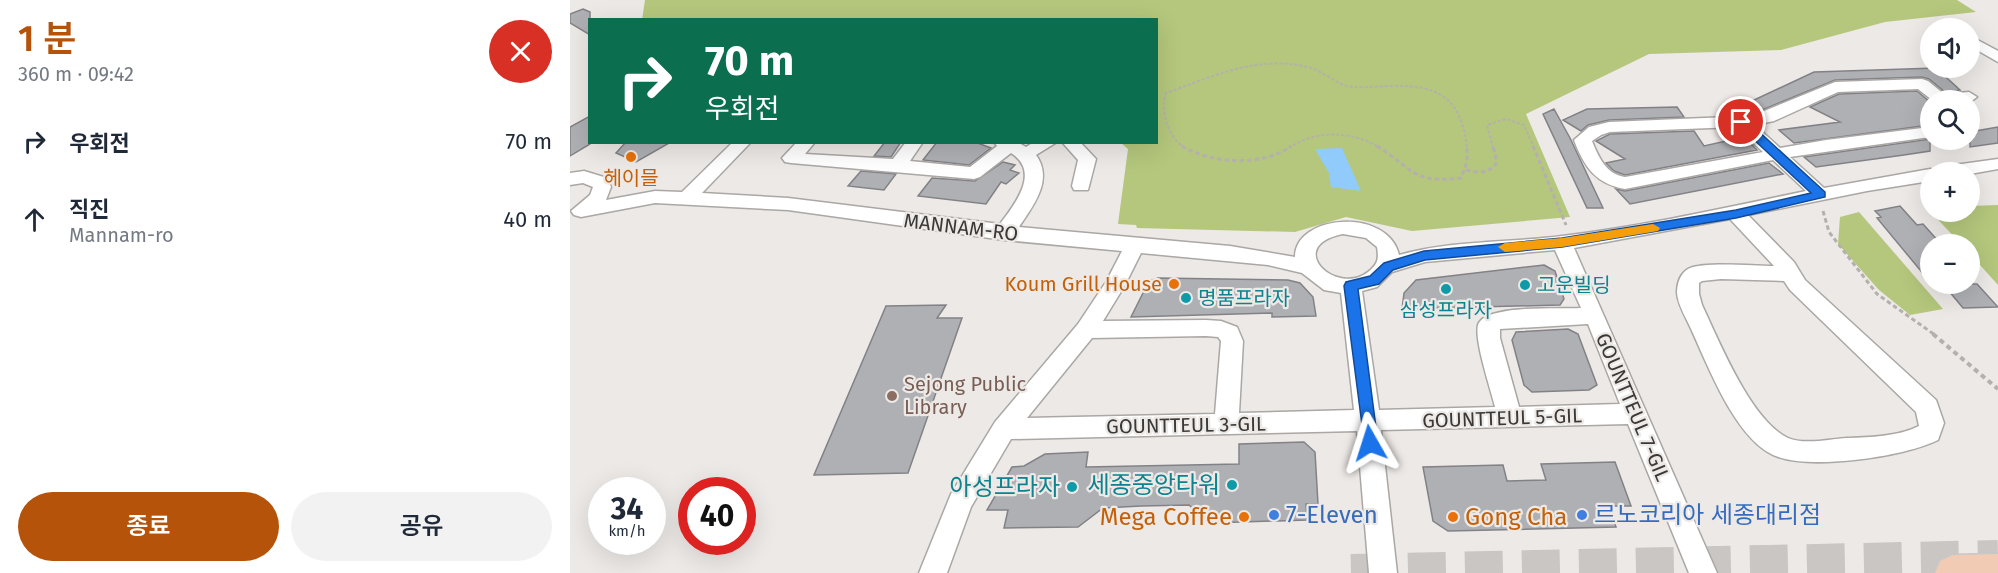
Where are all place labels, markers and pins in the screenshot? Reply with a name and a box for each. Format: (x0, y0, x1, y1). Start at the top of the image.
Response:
pin (1715, 96, 1766, 147)
marker: 헤이믈 (624, 150, 638, 164)
place label: 헤이믈 (603, 166, 659, 190)
place label: Koum Grill House (1005, 272, 1162, 296)
place label: 고운빌딩 (1537, 273, 1611, 297)
marker: Koum Grill House (1167, 277, 1181, 291)
marker: 고운빌딩 (1518, 278, 1532, 292)
marker: 삼성프라자 (1439, 282, 1453, 296)
place label: 명품프라자 (1198, 286, 1290, 310)
marker: 명품프라자 (1179, 291, 1193, 305)
place label: 삼성프라자 (1400, 298, 1492, 322)
place label: Sejong Public Library (904, 372, 1026, 419)
marker: Sejong Public Library (885, 389, 899, 403)
place label: 세종중앙타워 (1088, 471, 1220, 499)
place label: 아성프라자 (950, 473, 1060, 501)
marker: 세종중앙타워 (1225, 478, 1239, 492)
marker: 아성프라자 (1065, 480, 1079, 494)
place label: 7-Eleven (1286, 501, 1378, 529)
place label: 르노코리아 세종대리점 (1594, 501, 1821, 529)
place label: Mega Coffee (1100, 503, 1232, 531)
place label: Gong Cha (1465, 503, 1567, 531)
marker: 7-Eleven (1267, 508, 1281, 522)
marker: 르노코리아 세종대리점 (1575, 508, 1589, 522)
marker: Mega Coffee (1237, 510, 1251, 524)
marker: Gong Cha (1446, 510, 1460, 524)

